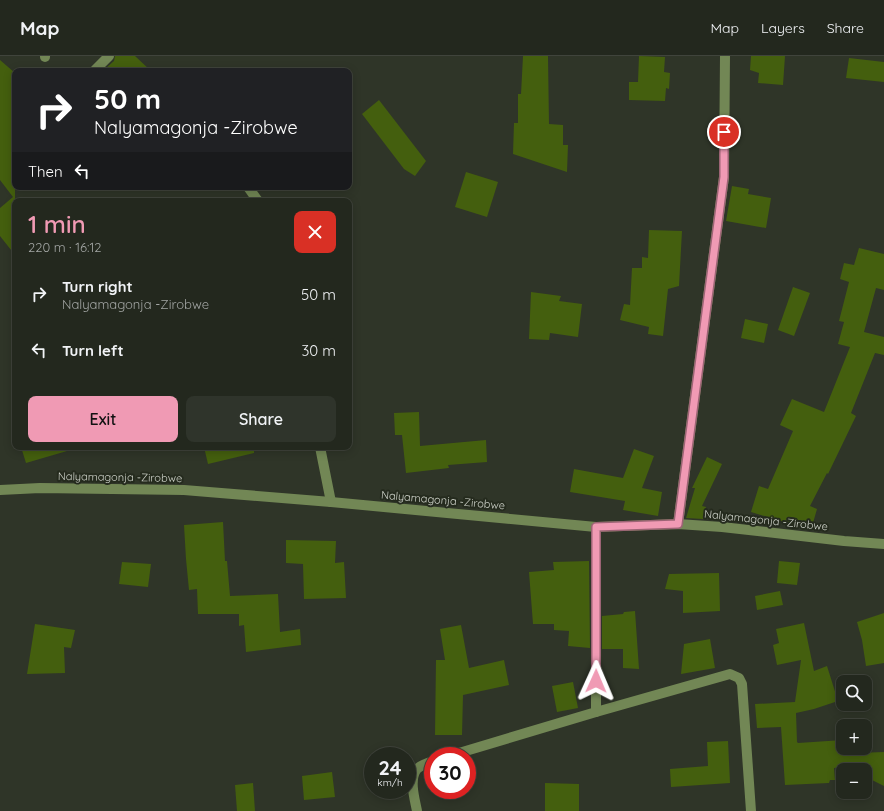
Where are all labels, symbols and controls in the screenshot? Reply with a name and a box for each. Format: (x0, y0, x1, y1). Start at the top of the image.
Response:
text: Map (20, 16, 59, 40)
text: Map (710, 19, 739, 37)
text: Layers (761, 19, 805, 37)
text: Share (827, 19, 864, 37)
text: 50 m (94, 81, 161, 116)
icon: right (28, 84, 80, 136)
pin (707, 115, 741, 149)
text: Nalyamagonja -Zirobwe (94, 116, 298, 139)
icon: arrive (713, 121, 735, 143)
icon: left (71, 160, 93, 182)
text: Then (28, 162, 63, 181)
text: 1 min (28, 209, 86, 239)
button: close (294, 211, 336, 253)
text: 220 m · 16:12 (28, 239, 101, 255)
text: Turn right (62, 277, 133, 296)
icon: right (28, 283, 50, 305)
text: 50 m (301, 285, 336, 304)
text: Nalyamagonja -Zirobwe (62, 296, 209, 312)
icon: left (28, 339, 50, 361)
text: Turn left (62, 341, 124, 360)
text: 30 m (301, 341, 336, 360)
button: Exit (28, 396, 178, 442)
button: Share (186, 396, 336, 442)
street label: Nalyamagonja -Zirobwe (58, 469, 182, 485)
street label: Nalyamagonja -Zirobwe (380, 488, 506, 512)
street label: Nalyamagonja -Zirobwe (703, 507, 829, 533)
position arrow (575, 660, 617, 702)
map controls (836, 675, 872, 799)
button: search (836, 675, 872, 711)
button: + (836, 719, 872, 755)
speed limit sign: 30 (424, 747, 476, 799)
text: 24 (378, 755, 402, 780)
button: − (836, 763, 872, 799)
text: km/h (377, 776, 403, 789)

